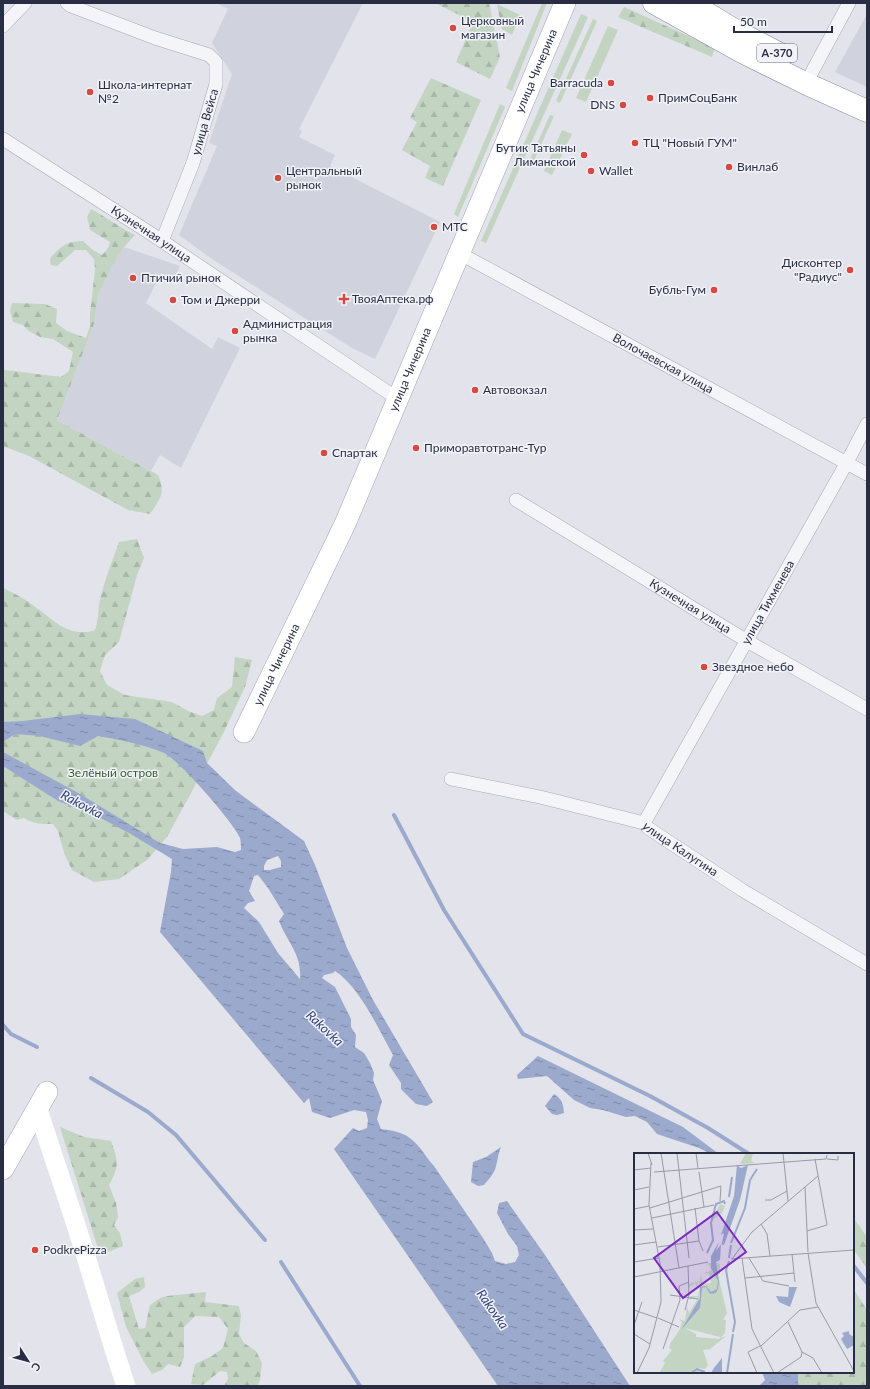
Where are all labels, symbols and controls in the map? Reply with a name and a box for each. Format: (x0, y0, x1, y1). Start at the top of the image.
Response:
scale bar (734, 8, 832, 34)
place label: Церковный магазин (461, 13, 524, 42)
text: 50 m (740, 14, 767, 29)
marker: Церковный магазин (448, 23, 458, 33)
street label: улица Чичерина (512, 27, 560, 115)
road number: А-370 (757, 44, 797, 62)
place label: Barracuda (550, 75, 603, 90)
place label: Школа-интернат №2 (98, 77, 192, 106)
marker: Barracuda (606, 78, 616, 88)
marker: Школа-интернат №2 (85, 87, 95, 97)
street label: улица Вейса (188, 87, 221, 157)
place label: ПримСоцБанк (658, 90, 738, 105)
marker: ПримСоцБанк (645, 93, 655, 103)
place label: DNS (590, 97, 615, 112)
marker: DNS (618, 100, 628, 110)
place label: ТЦ "Новый ГУМ" (643, 135, 737, 150)
marker: ТЦ "Новый ГУМ" (630, 138, 640, 148)
place label: Бутик Татьяны Лиманской (496, 140, 576, 169)
marker: Бутик Татьяны Лиманской (579, 150, 589, 160)
place label: Винлаб (737, 159, 778, 174)
marker: Винлаб (724, 162, 734, 172)
place label: Центральный рынок (286, 163, 362, 192)
place label: Wallet (599, 163, 634, 178)
marker: Wallet (586, 166, 596, 176)
marker: Центральный рынок (273, 173, 283, 183)
street label: Кузнечная улица (108, 202, 194, 265)
place label: МТС (442, 219, 468, 234)
marker: МТС (429, 222, 439, 232)
place label: Дисконтер "Радиус" (782, 255, 842, 284)
marker: Дисконтер "Радиус" (845, 265, 855, 275)
place label: Птичий рынок (141, 270, 222, 285)
marker: Птичий рынок (128, 273, 138, 283)
place label: Бубль-Гум (649, 282, 706, 297)
marker: Бубль-Гум (709, 285, 719, 295)
place label: ТвояАптека.рф (352, 291, 434, 306)
place label: Том и Джерри (181, 292, 260, 307)
marker: ТвояАптека.рф (339, 294, 349, 304)
marker: Том и Джерри (168, 295, 178, 305)
place label: Администрация рынка (243, 316, 332, 345)
street label: улица Чичерина (385, 325, 434, 413)
marker: Администрация рынка (230, 326, 240, 336)
street label: Волочаевская улица (610, 330, 716, 396)
place label: Автовокзал (483, 382, 547, 397)
marker: Автовокзал (470, 385, 480, 395)
place label: Приморавтотранс-Тур (424, 440, 547, 455)
marker: Приморавтотранс-Тур (411, 443, 421, 453)
place label: Спартак (332, 445, 378, 460)
marker: Спартак (319, 448, 329, 458)
street label: улица Тихменева (738, 557, 797, 647)
street label: Кузнечная улица (647, 575, 734, 636)
street label: улица Чичерина (250, 621, 303, 708)
place label: Звездное небо (712, 659, 794, 674)
marker: Звездное небо (699, 662, 709, 672)
park label: Зелёный остров (68, 765, 158, 780)
water label: Rakovka (58, 786, 106, 822)
street label: улица Калугина (639, 819, 721, 879)
water label: Rakovka (303, 1007, 347, 1049)
inset map (634, 1153, 854, 1373)
place label: PodkrePizza (43, 1242, 107, 1257)
marker: PodkrePizza (30, 1245, 40, 1255)
water label: Rakovka (474, 1286, 513, 1332)
north arrow (8, 1341, 48, 1381)
text: С (29, 1360, 44, 1375)

